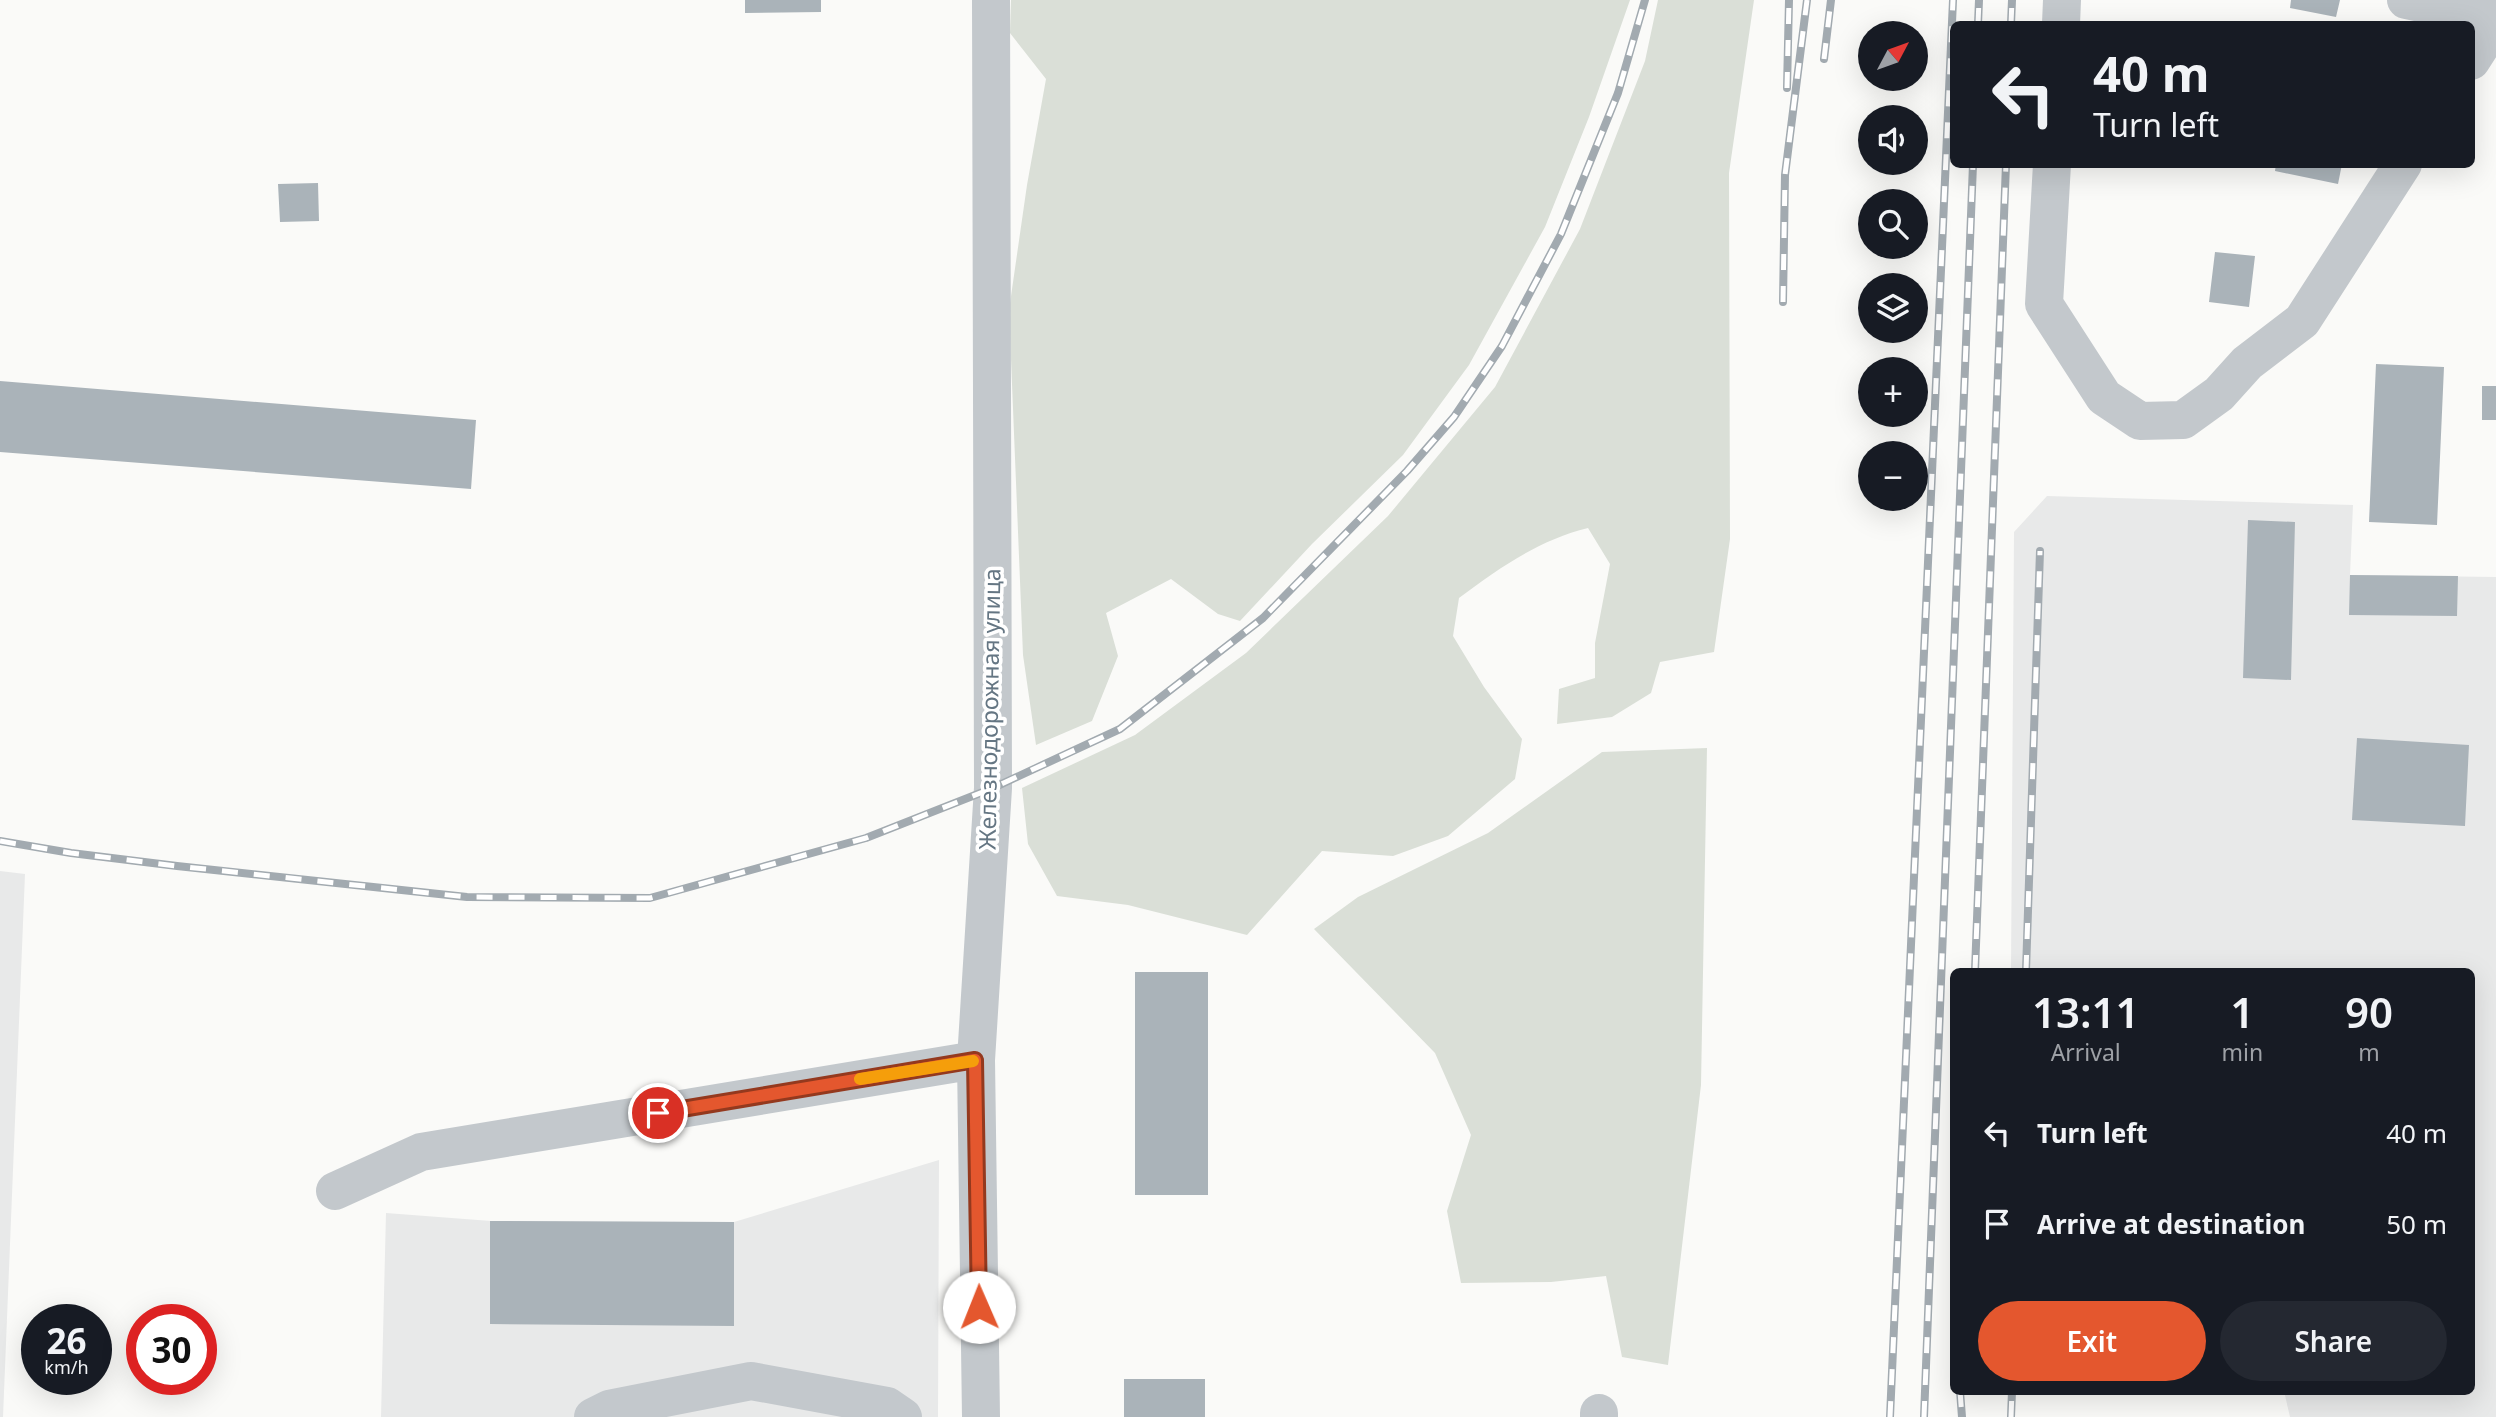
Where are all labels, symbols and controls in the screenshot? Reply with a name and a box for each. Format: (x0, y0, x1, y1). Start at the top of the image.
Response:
north arrow (1858, 21, 1928, 91)
map controls (1858, 21, 1928, 511)
text: 40 m (2093, 40, 2210, 106)
icon: left (1978, 49, 2069, 140)
text: Turn left (2093, 103, 2219, 146)
button: sound (1858, 105, 1928, 175)
button: search (1858, 189, 1928, 259)
button: layers (1858, 273, 1928, 343)
button: + (1858, 357, 1928, 427)
button: − (1858, 441, 1928, 511)
street label: Железнодорожная улица (971, 568, 1007, 850)
text: 13:11 (2032, 983, 2140, 1040)
text: 1 (2230, 983, 2254, 1040)
text: 90 (2345, 983, 2393, 1040)
text: Arrival (2051, 1036, 2121, 1068)
text: min (2221, 1036, 2263, 1068)
text: m (2358, 1036, 2380, 1068)
pin (628, 1083, 688, 1143)
icon: arrive (639, 1094, 677, 1132)
icon: left (1978, 1114, 2016, 1152)
text: Turn left (2037, 1115, 2148, 1151)
text: 40 m (2386, 1115, 2447, 1151)
icon: arrive (1978, 1205, 2016, 1243)
text: Arrive at destination (2037, 1206, 2306, 1242)
text: 50 m (2386, 1206, 2447, 1242)
position arrow (942, 1270, 1016, 1344)
button: Exit (1978, 1301, 2206, 1381)
button: Share (2220, 1301, 2447, 1381)
speed limit sign: 30 (126, 1304, 217, 1395)
text: 26 (46, 1317, 87, 1364)
text: km/h (44, 1355, 89, 1379)

